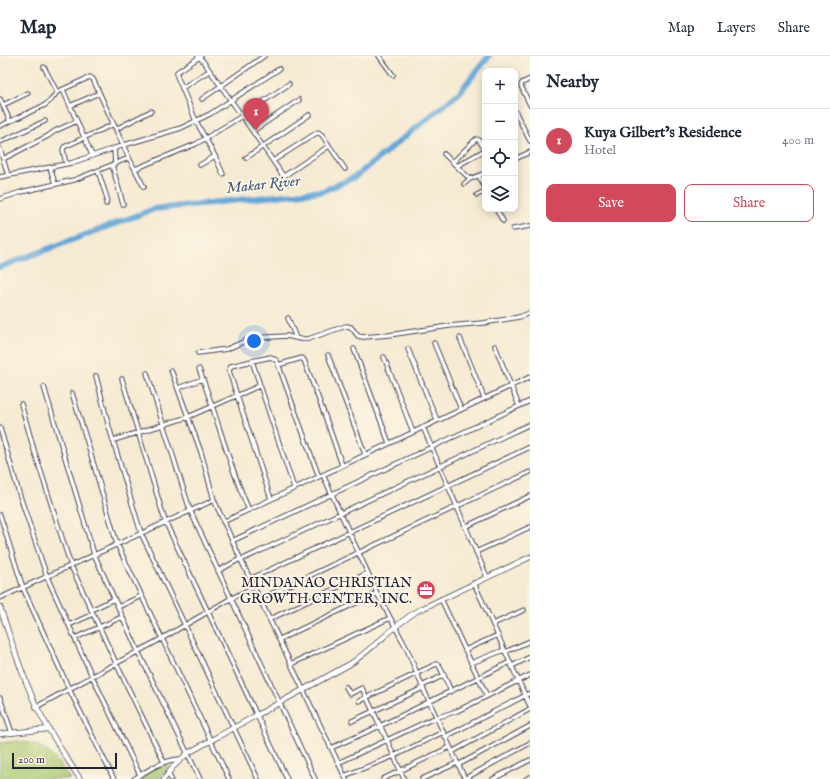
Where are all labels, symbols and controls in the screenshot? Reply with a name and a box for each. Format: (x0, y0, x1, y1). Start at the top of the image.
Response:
text: Map (20, 16, 56, 40)
text: Map (668, 19, 695, 37)
text: Layers (717, 19, 756, 37)
text: Share (778, 19, 810, 37)
map controls (482, 68, 518, 212)
button: + (482, 68, 518, 104)
text: Nearby (546, 72, 599, 93)
pin: 1 (243, 98, 269, 131)
button: − (482, 104, 518, 140)
text: Kuya Gilbert’s Residence (584, 123, 742, 142)
text: 1 (557, 132, 561, 149)
text: 400 m (782, 132, 814, 149)
button: locate (482, 140, 518, 176)
text: Hotel (584, 142, 616, 159)
water label: Makar River (225, 171, 302, 198)
button: layers (482, 176, 518, 212)
button: Save (546, 184, 676, 222)
button: Share (684, 184, 814, 222)
your location (244, 331, 264, 351)
place label: MINDANAO CHRISTIAN GROWTH CENTER, INC. (240, 574, 412, 608)
office icon: MINDANAO CHRISTIAN GROWTH CENTER, INC. (415, 579, 437, 601)
scale bar (12, 751, 117, 770)
text: 200 m (18, 753, 45, 767)

